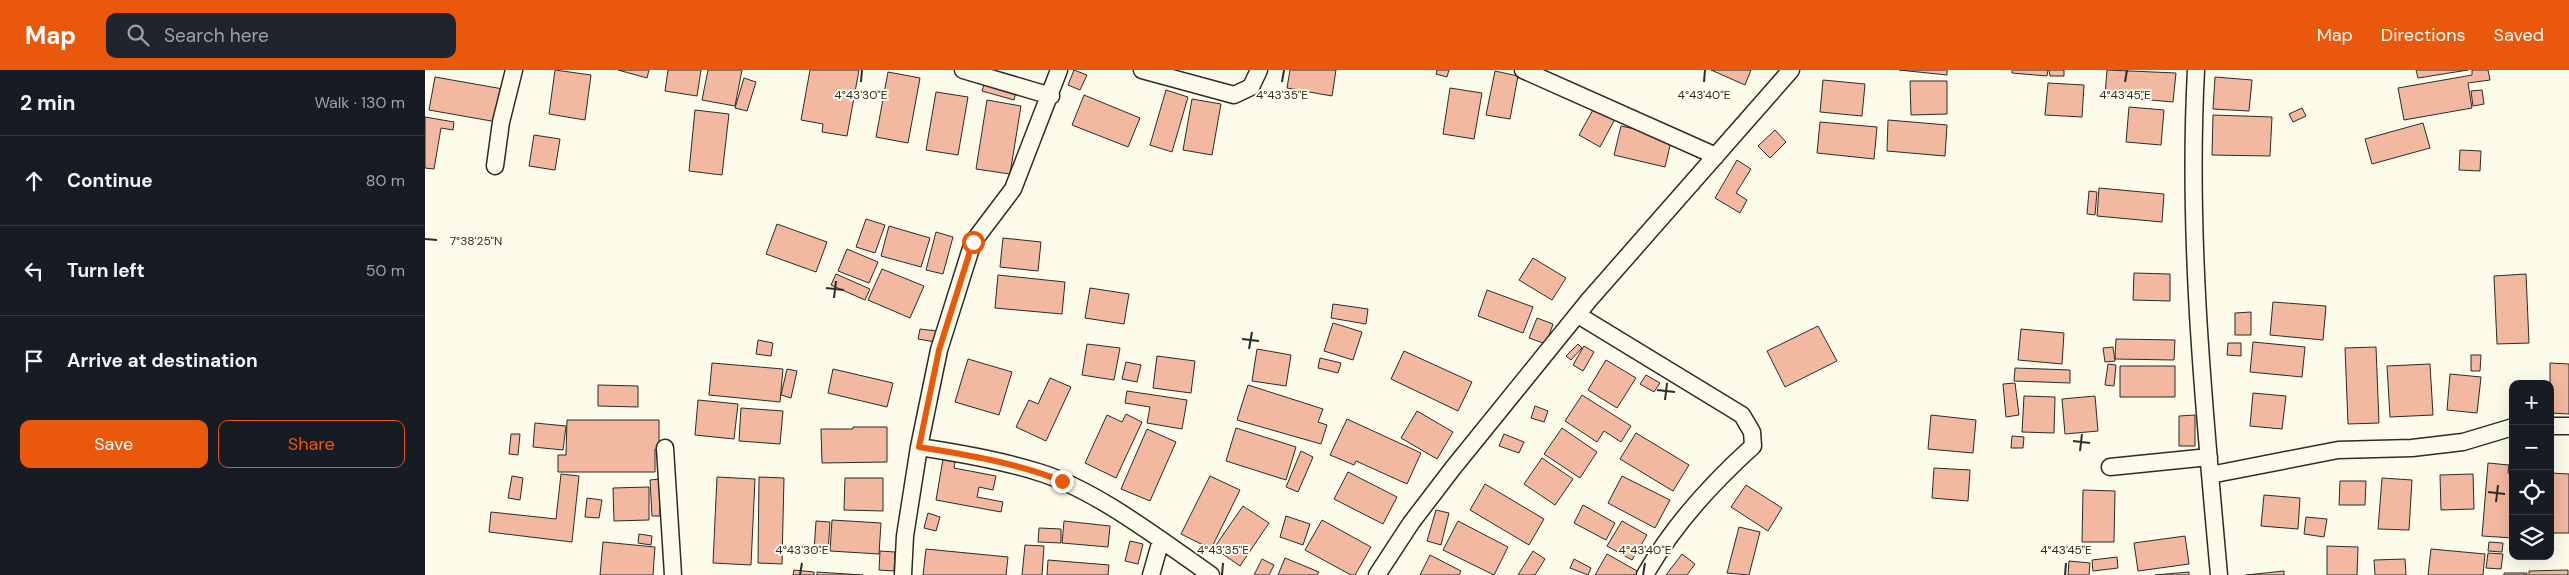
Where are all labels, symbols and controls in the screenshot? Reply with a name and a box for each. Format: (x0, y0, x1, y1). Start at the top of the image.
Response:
search box (106, 13, 456, 58)
text: Map (25, 20, 76, 51)
icon: search (124, 21, 152, 49)
text: Search here (164, 23, 269, 48)
text: Map (2317, 23, 2353, 47)
text: Directions (2381, 23, 2466, 47)
text: Saved (2494, 23, 2544, 47)
text: 4°43'30"E (834, 87, 888, 103)
text: 4°43'35"E (1256, 87, 1308, 103)
text: 4°43'40"E (1678, 87, 1731, 103)
text: 4°43'45"E (2099, 87, 2151, 103)
text: 2 min (20, 89, 76, 117)
text: Walk · 130 m (314, 92, 405, 113)
icon: ahead (20, 167, 48, 195)
text: Continue (67, 168, 153, 193)
text: 80 m (366, 170, 405, 191)
route start (962, 231, 985, 254)
text: 7°38'25"N (450, 233, 502, 249)
icon: left (20, 257, 48, 285)
text: Turn left (67, 258, 145, 283)
text: 50 m (366, 260, 405, 281)
icon: arrive (20, 347, 48, 375)
text: Arrive at destination (67, 348, 258, 373)
map controls (2509, 380, 2554, 560)
button: + (2509, 380, 2554, 425)
button: Save (20, 420, 208, 468)
button: Share (218, 420, 405, 468)
button: − (2509, 425, 2554, 470)
route end (1051, 470, 1074, 493)
button: locate (2509, 470, 2554, 515)
button: layers (2509, 515, 2554, 560)
text: 4°43'30"E (775, 542, 829, 558)
text: 4°43'35"E (1197, 542, 1249, 558)
text: 4°43'40"E (1619, 542, 1672, 558)
text: 4°43'45"E (2040, 542, 2092, 558)

